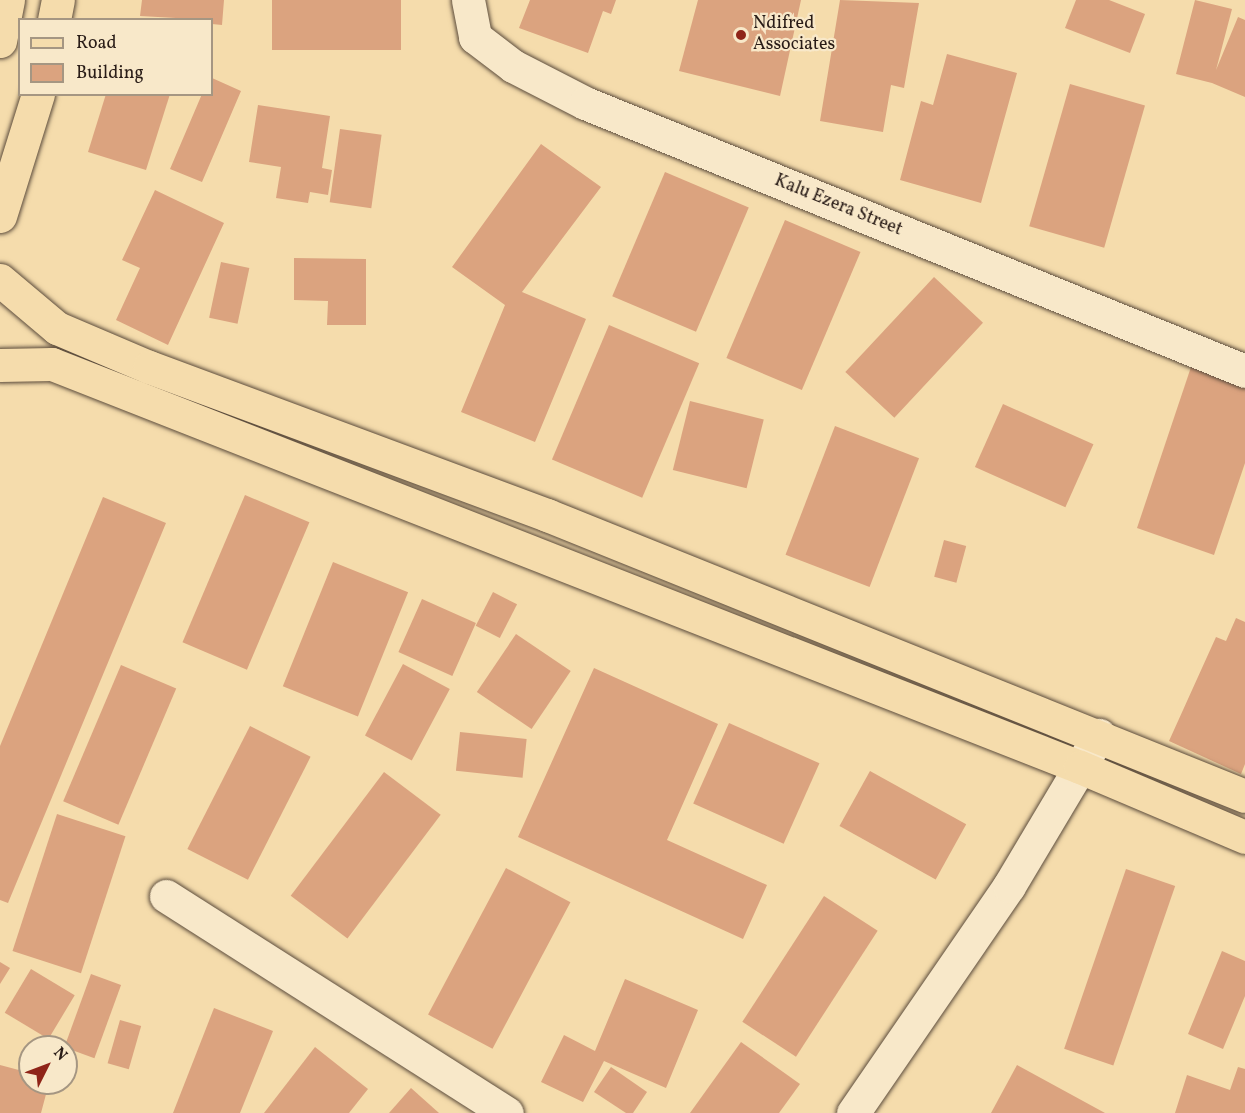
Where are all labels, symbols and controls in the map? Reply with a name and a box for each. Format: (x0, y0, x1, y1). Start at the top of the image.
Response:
place label: Ndifred Associates (753, 14, 835, 57)
legend (18, 18, 213, 96)
marker: Ndifred Associates (734, 28, 748, 42)
text: Road (76, 31, 117, 56)
text: Building (76, 61, 144, 86)
street label: Kalu Ezera Street (771, 171, 905, 241)
north arrow (18, 1035, 78, 1095)
text: N (48, 1043, 72, 1066)

